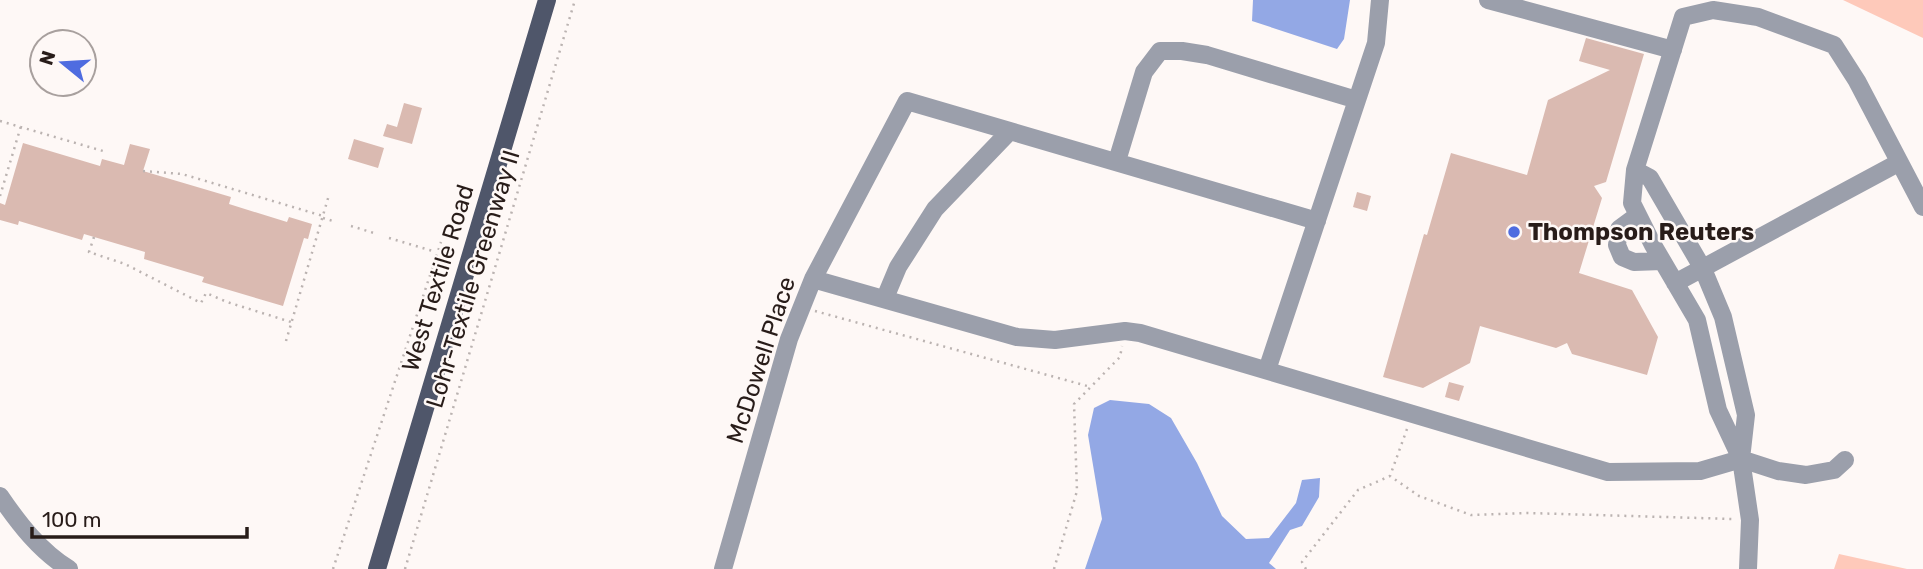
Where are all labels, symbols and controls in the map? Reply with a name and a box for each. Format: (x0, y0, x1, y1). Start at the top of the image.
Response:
north arrow (28, 28, 98, 98)
text: N (34, 48, 60, 68)
street label: Lohr-Textile Greenway II (420, 147, 526, 411)
street label: West Textile Road (396, 181, 480, 375)
place label: Thompson Reuters (1528, 218, 1754, 246)
marker: Thompson Reuters (1506, 224, 1522, 240)
street label: McDowell Place (721, 273, 801, 447)
scale bar (32, 496, 247, 540)
text: 100 m (42, 507, 101, 532)

